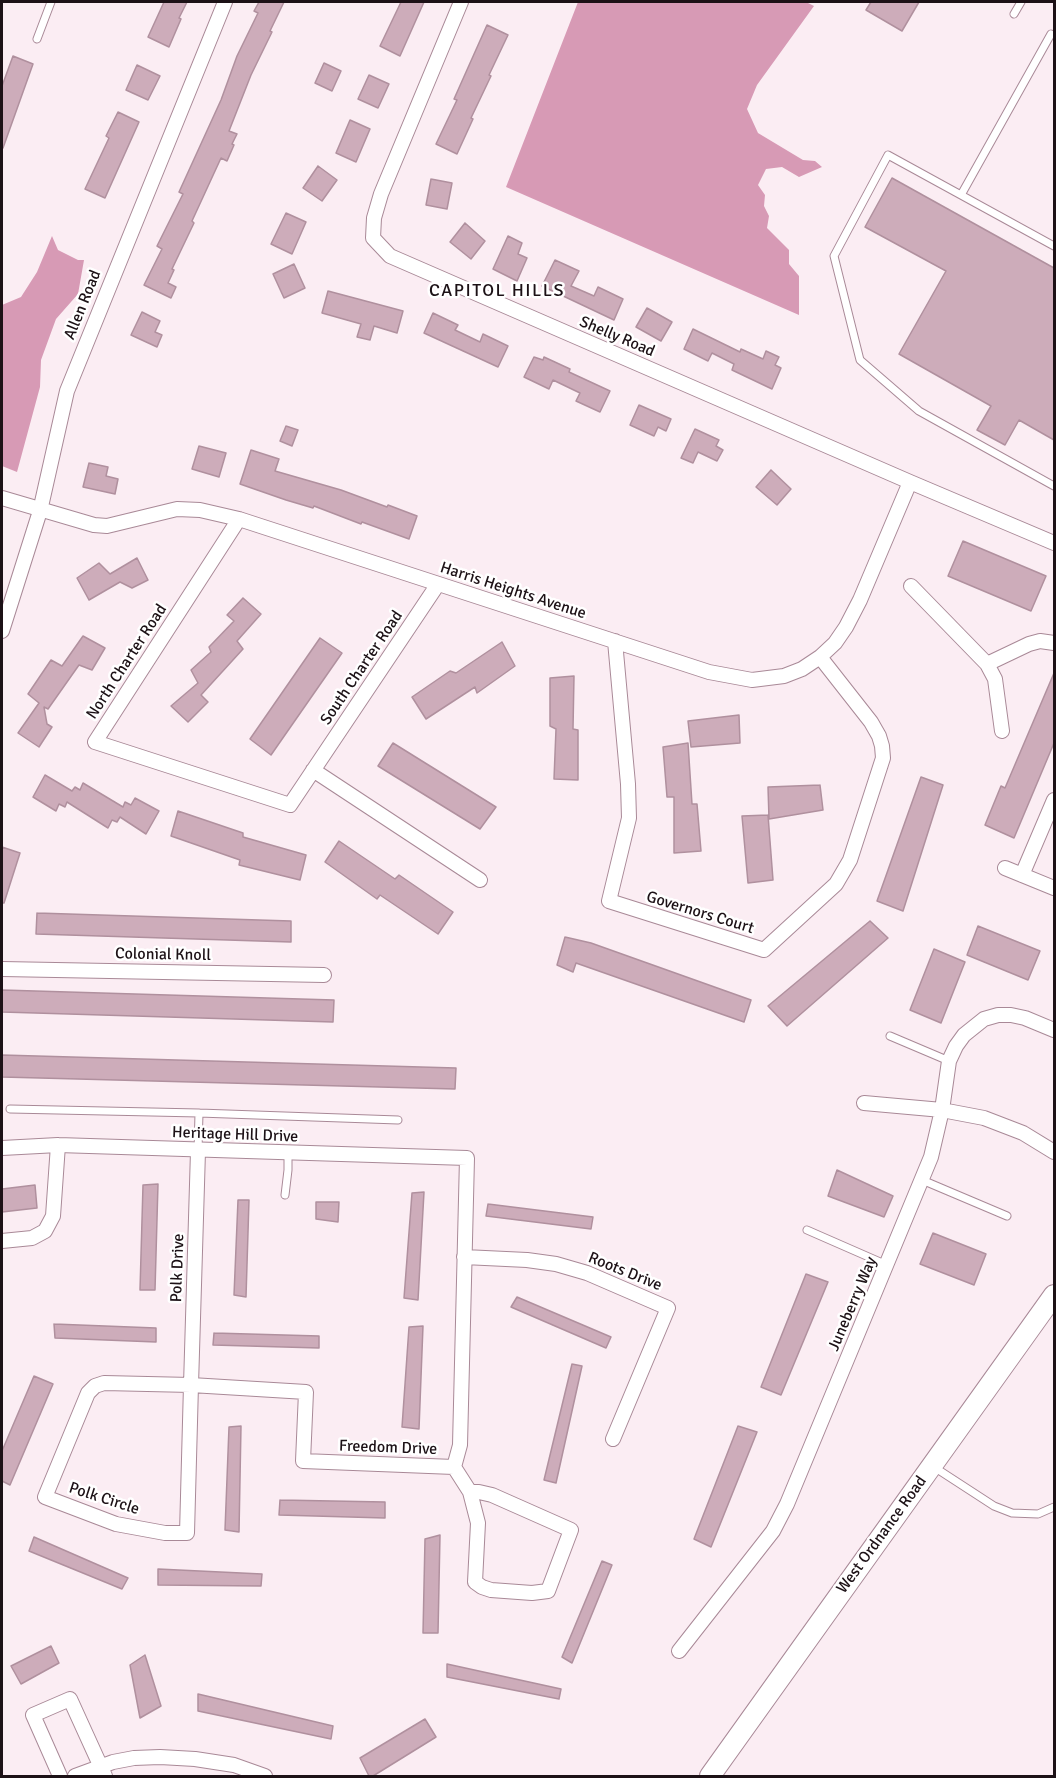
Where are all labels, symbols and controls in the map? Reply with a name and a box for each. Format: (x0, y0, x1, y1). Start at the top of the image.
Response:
street label: Allen Road (60, 267, 106, 343)
district label: CAPITOL HILLS (429, 280, 565, 302)
street label: Shelly Road (576, 313, 658, 361)
street label: Harris Heights Avenue (438, 558, 588, 624)
street label: North Charter Road (83, 601, 171, 723)
street label: South Charter Road (317, 607, 407, 729)
street label: Governors Court (644, 888, 756, 938)
street label: Colonial Knoll (115, 945, 211, 965)
street label: Heritage Hill Drive (171, 1123, 299, 1147)
street label: Polk Drive (167, 1233, 189, 1303)
street label: Roots Drive (585, 1249, 665, 1295)
street label: Juneberry Way (824, 1254, 882, 1354)
street label: Freedom Drive (338, 1437, 438, 1459)
street label: West Ordnance Road (833, 1472, 931, 1598)
street label: Polk Circle (66, 1479, 142, 1519)

